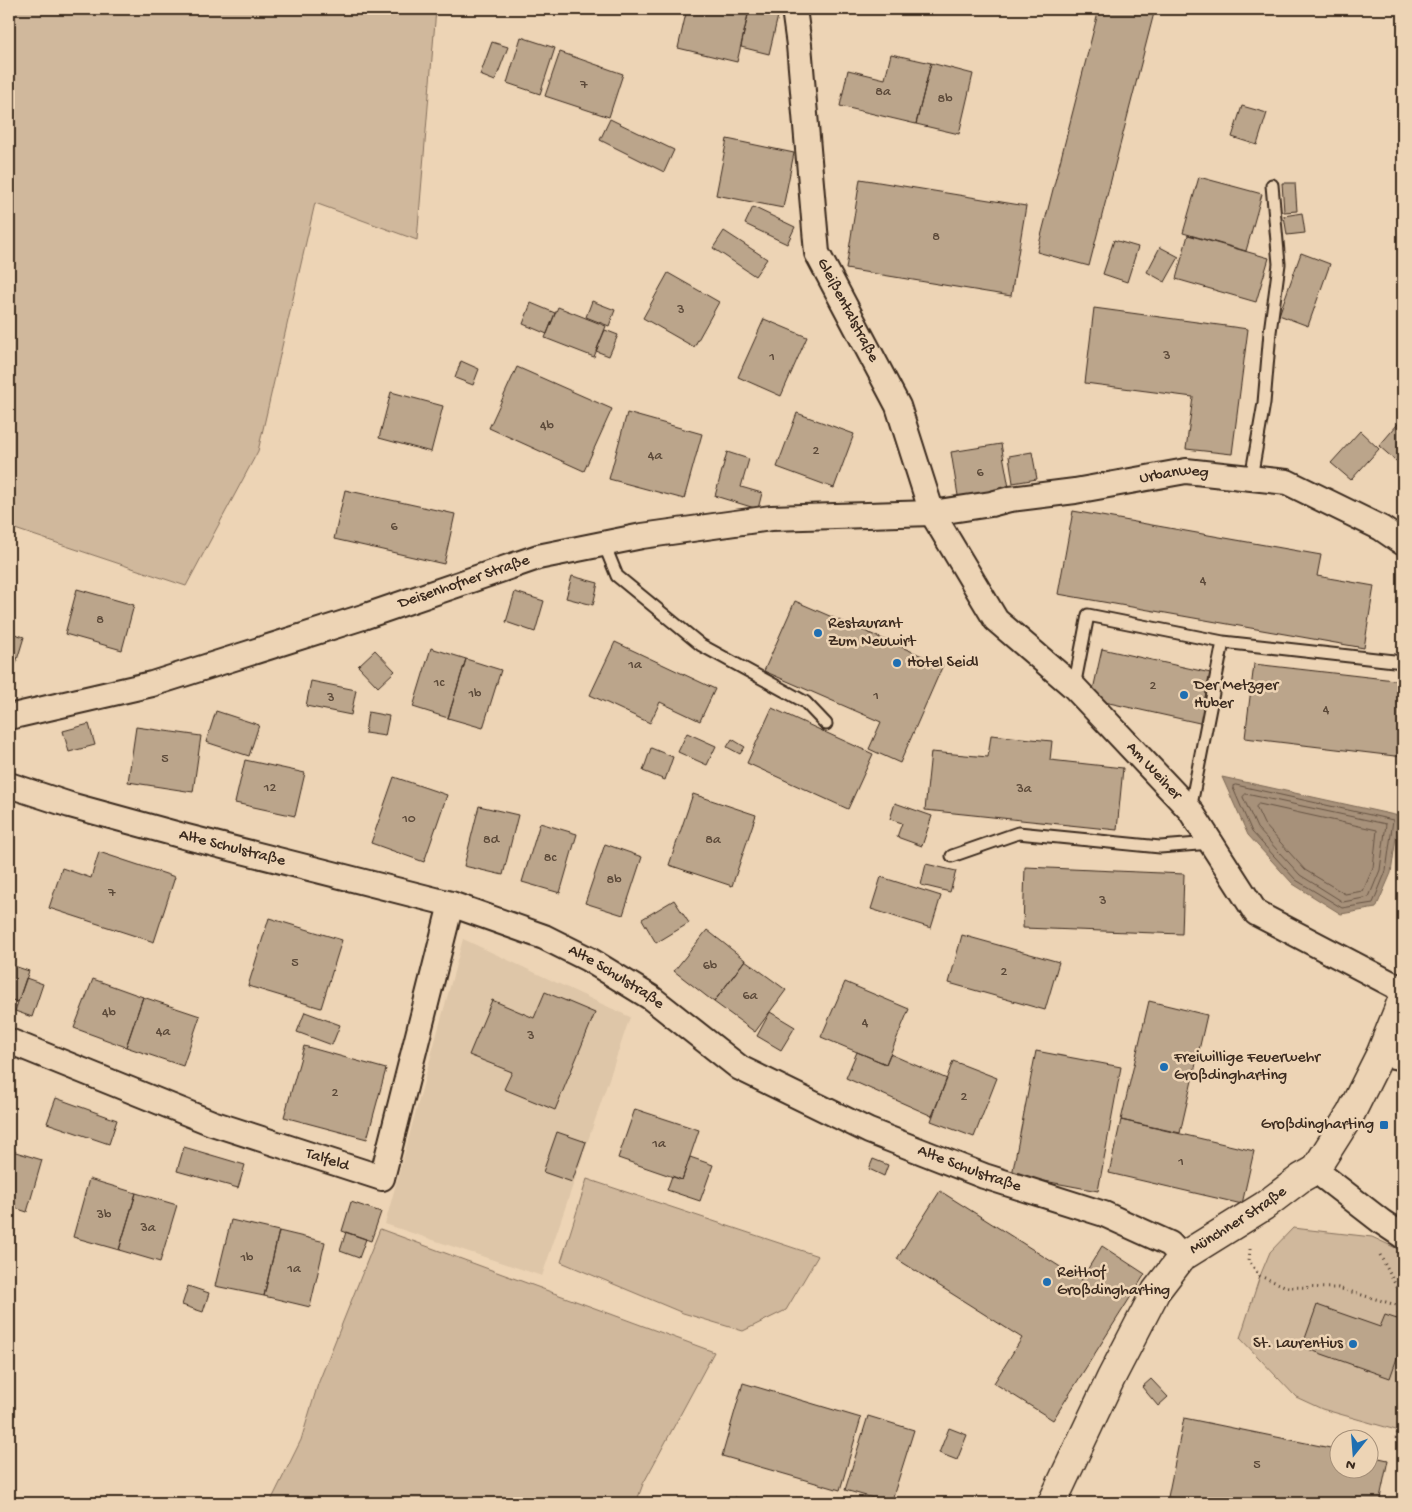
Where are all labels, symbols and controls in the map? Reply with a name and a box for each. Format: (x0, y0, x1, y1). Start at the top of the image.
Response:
house number: 7 (579, 77, 588, 94)
house number: 8a (875, 84, 892, 101)
house number: 8b (937, 91, 953, 108)
house number: 8 (932, 229, 940, 246)
street label: Gleißentalstraße (812, 255, 883, 366)
house number: 3 (676, 302, 685, 319)
house number: 3 (1162, 348, 1171, 365)
house number: 1 (768, 349, 775, 366)
house number: 4b (540, 418, 555, 435)
house number: 2 (813, 443, 820, 460)
house number: 4a (648, 448, 663, 465)
street label: Urbanweg (1138, 461, 1210, 489)
house number: 6 (976, 465, 984, 482)
house number: 6 (390, 519, 398, 536)
street label: Deisenhofner Straße (395, 551, 533, 614)
house number: 4 (1200, 573, 1207, 590)
house number: 8 (96, 612, 104, 629)
place label: Restaurant Zum Neuwirt (828, 615, 917, 652)
marker: Restaurant Zum Neuwirt (812, 627, 824, 639)
place label: Hotel Seidl (907, 654, 979, 673)
house number: 1a (627, 657, 643, 674)
marker: Hotel Seidl (891, 657, 903, 669)
house number: 1c (433, 675, 445, 692)
place label: Der Metzger Huber (1193, 677, 1279, 714)
house number: 2 (1150, 678, 1157, 695)
house number: 1b (467, 686, 482, 703)
house number: 1 (872, 688, 879, 705)
marker: Der Metzger Huber (1178, 689, 1190, 701)
house number: 3 (326, 690, 335, 707)
house number: 4 (1323, 702, 1330, 719)
street label: Am Weiher (1122, 738, 1186, 805)
house number: 5 (161, 751, 169, 768)
house number: 12 (263, 780, 276, 797)
house number: 3a (1015, 781, 1033, 798)
house number: 10 (401, 811, 416, 828)
street label: Alte Schulstraße (177, 826, 288, 871)
house number: 8d (483, 832, 501, 849)
house number: 8a (705, 832, 722, 849)
house number: 8c (544, 850, 557, 867)
house number: 8b (606, 872, 622, 889)
house number: 7 (107, 885, 116, 902)
house number: 3 (1098, 893, 1107, 910)
street label: Alte Schulstraße (565, 941, 668, 1014)
house number: 5 (291, 955, 299, 972)
house number: 6b (703, 958, 718, 975)
house number: 2 (1001, 964, 1008, 981)
house number: 6a (743, 988, 759, 1005)
house number: 4b (102, 1005, 117, 1022)
house number: 4 (862, 1015, 869, 1032)
house number: 4a (156, 1024, 171, 1041)
house number: 3 (526, 1028, 535, 1045)
place label: Freiwillige Feuerwehr Großdingharting (1173, 1049, 1321, 1086)
marker: Freiwillige Feuerwehr Großdingharting (1158, 1061, 1170, 1073)
house number: 2 (332, 1085, 339, 1102)
house number: 2 (961, 1089, 968, 1106)
place label: Großdingharting (1261, 1116, 1374, 1135)
marker: Großdingharting (1378, 1119, 1390, 1131)
house number: 1a (651, 1136, 667, 1153)
street label: Alte Schulstraße (915, 1141, 1024, 1197)
street label: Talfeld (302, 1144, 353, 1177)
house number: 1 (1177, 1154, 1184, 1171)
street label: Münchner Straße (1186, 1182, 1291, 1259)
house number: 3b (96, 1207, 112, 1224)
house number: 3a (139, 1220, 157, 1237)
house number: 1b (239, 1250, 254, 1267)
house number: 1a (286, 1261, 302, 1278)
place label: Reithof Großdingharting (1057, 1264, 1170, 1301)
marker: Reithof Großdingharting (1041, 1276, 1053, 1288)
place label: St. Laurentius (1253, 1335, 1344, 1354)
marker: St. Laurentius (1347, 1338, 1359, 1350)
north arrow (1330, 1430, 1380, 1480)
text: N (1344, 1455, 1358, 1474)
house number: 5 (1253, 1457, 1261, 1474)

